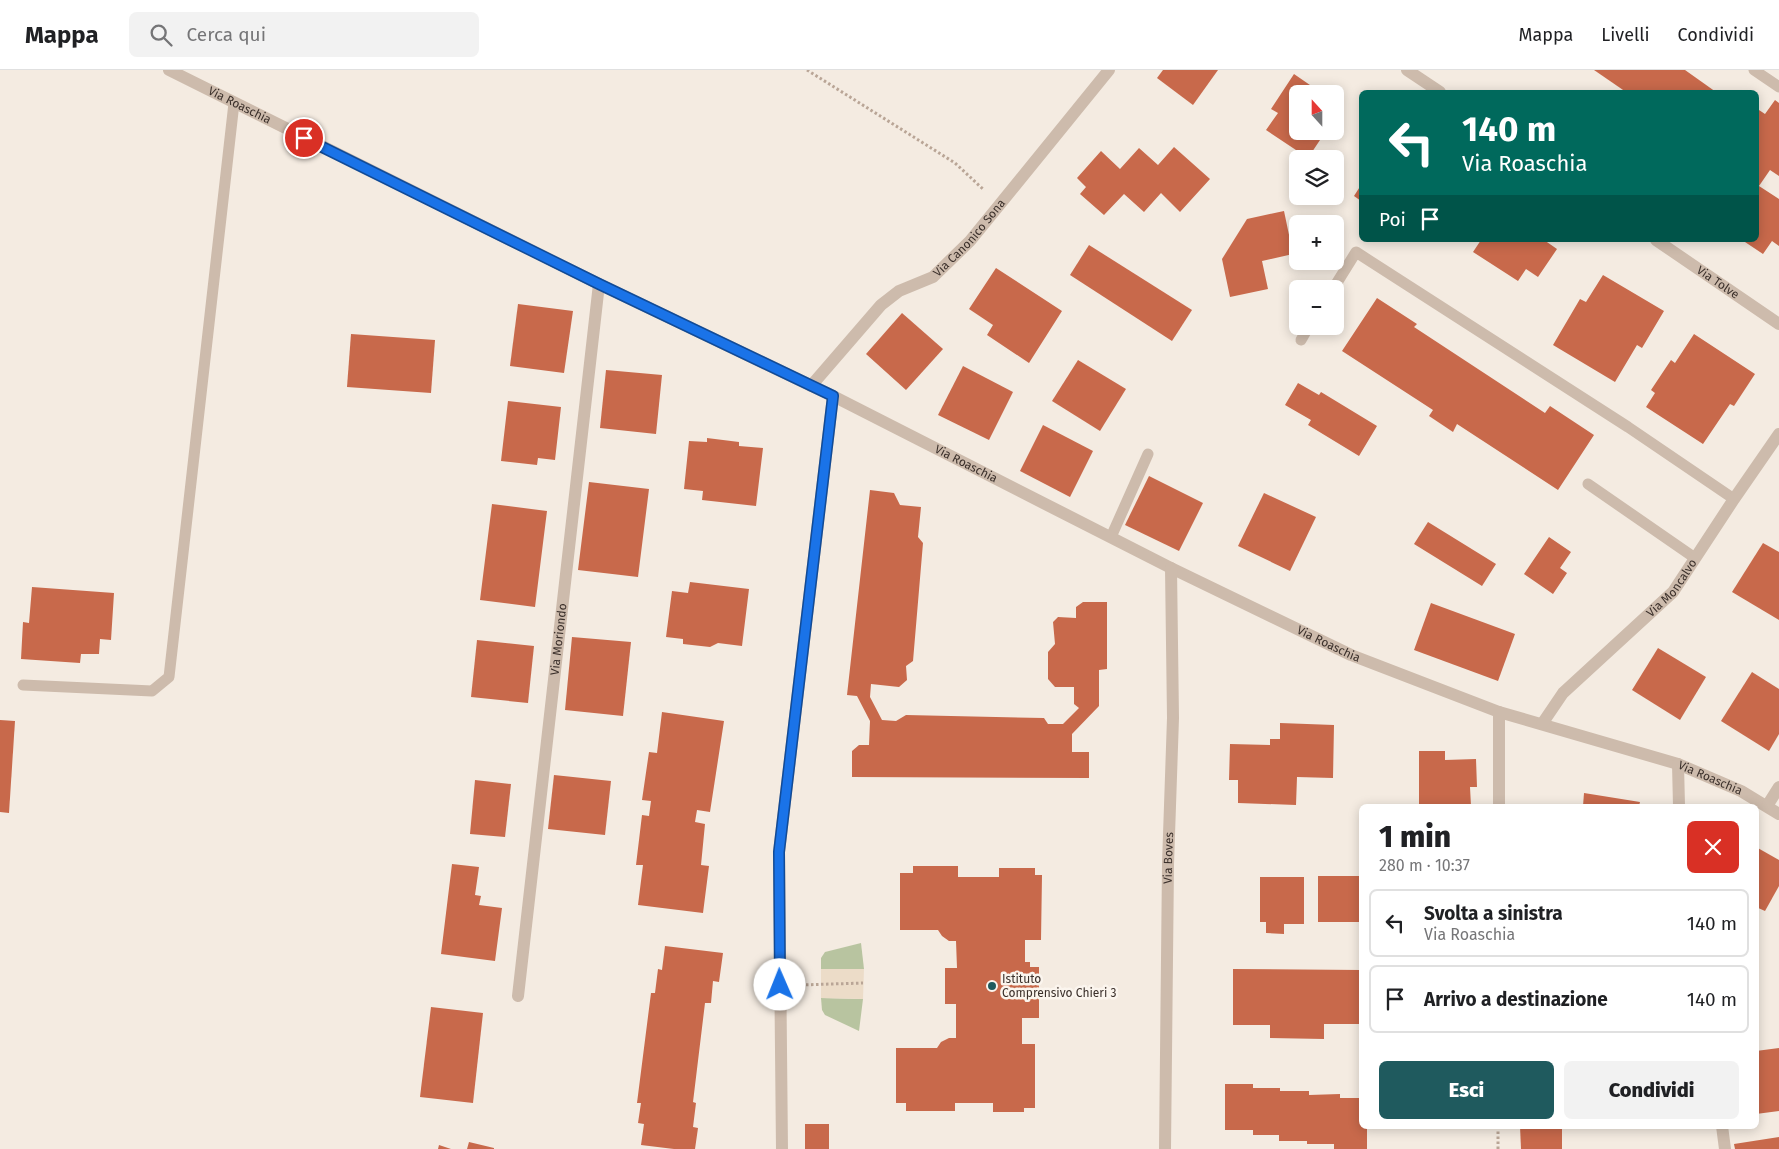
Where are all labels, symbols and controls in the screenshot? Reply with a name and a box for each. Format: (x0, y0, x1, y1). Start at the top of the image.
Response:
search box (129, 12, 479, 57)
text: Mappa (25, 21, 99, 49)
icon: search (147, 21, 175, 49)
text: Cerca qui (187, 23, 266, 46)
text: Mappa (1519, 24, 1573, 46)
text: Livelli (1601, 24, 1650, 46)
text: Condividi (1678, 24, 1754, 46)
street label: Via Roaschia (206, 84, 274, 127)
north arrow (1289, 85, 1344, 140)
map controls (1289, 85, 1344, 335)
text: 140 m (1462, 108, 1556, 150)
icon: left (1379, 110, 1444, 175)
pin (283, 117, 325, 159)
icon: arrive (290, 124, 318, 152)
button: layers (1289, 150, 1344, 205)
text: Via Roaschia (1462, 150, 1587, 177)
street label: Via Canonico Sona (930, 196, 1008, 280)
icon: arrive (1416, 205, 1444, 233)
text: Poi (1379, 208, 1406, 231)
button: + (1289, 215, 1344, 270)
street label: Via Tolve (1694, 263, 1742, 302)
button: − (1289, 280, 1344, 335)
street label: Via Roaschia (932, 442, 1000, 485)
street label: Via Moncalvo (1644, 556, 1700, 620)
street label: Via Moriondo (548, 603, 570, 676)
street label: Via Roaschia (1295, 623, 1362, 665)
street label: Via Roaschia (1676, 758, 1745, 798)
text: 1 min (1379, 819, 1451, 855)
button: close (1687, 821, 1739, 873)
street label: Via Boves (1161, 831, 1176, 884)
text: 280 m · 10:37 (1379, 856, 1470, 875)
text: Svolta a sinistra (1424, 902, 1563, 925)
icon: left (1381, 909, 1409, 937)
text: 140 m (1687, 912, 1737, 935)
text: Via Roaschia (1424, 925, 1515, 944)
position arrow (753, 958, 805, 1010)
place label: Istituto Comprensivo Chieri 3 (1002, 972, 1117, 1000)
marker: Istituto Comprensivo Chieri 3 (986, 980, 998, 992)
icon: arrive (1381, 985, 1409, 1013)
text: Arrivo a destinazione (1424, 988, 1608, 1011)
text: 140 m (1687, 988, 1737, 1011)
button: Esci (1379, 1061, 1554, 1119)
button: Condividi (1564, 1061, 1739, 1119)

